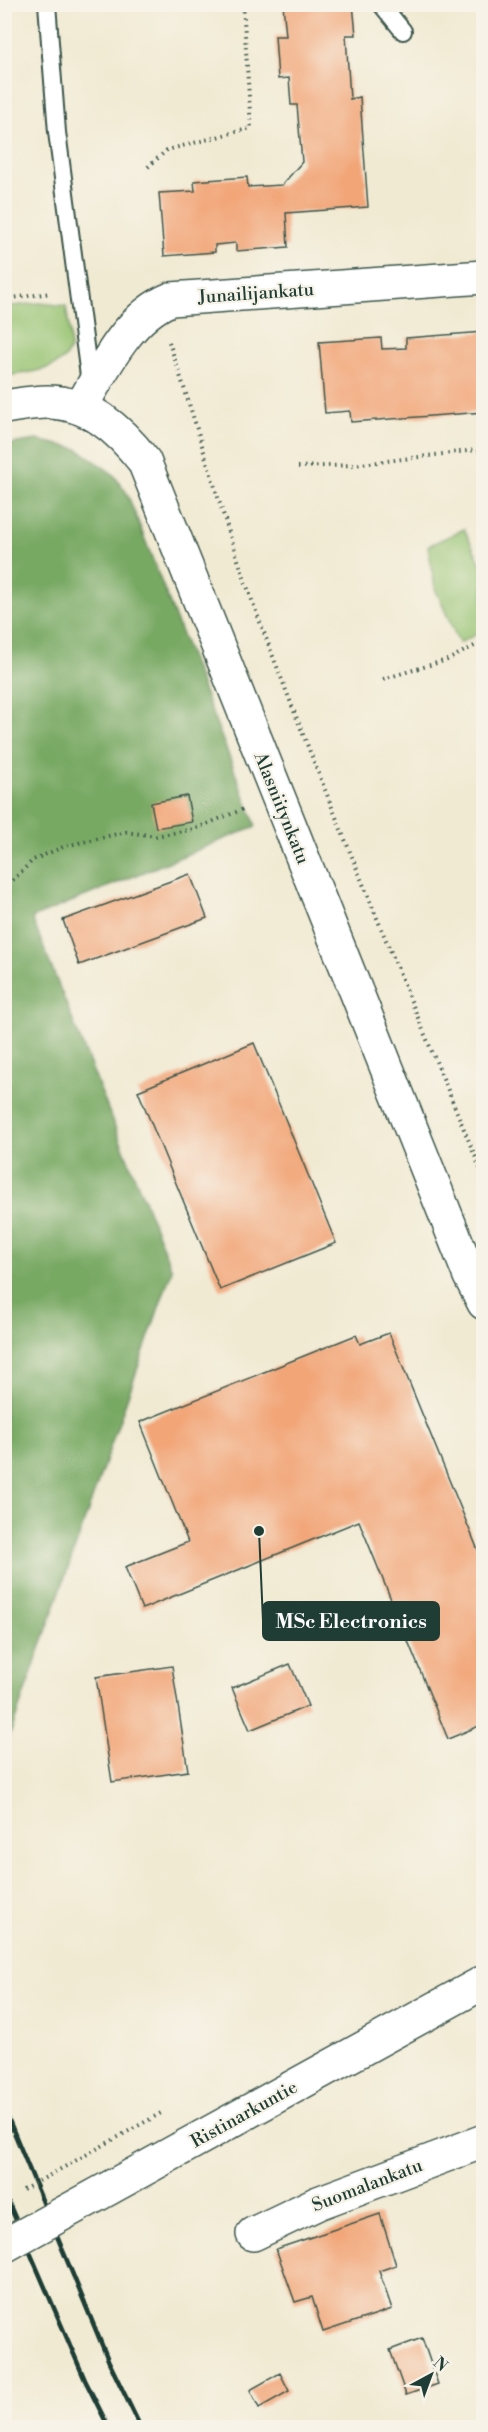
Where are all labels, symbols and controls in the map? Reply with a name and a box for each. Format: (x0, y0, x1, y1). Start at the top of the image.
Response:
street label: Junailijankatu (196, 278, 315, 309)
street label: Alasniitynkatu (248, 748, 315, 868)
callout: MSc Electronics (263, 1602, 439, 1640)
text: MSc Electronics (275, 1610, 427, 1635)
street label: Ristinarkuntie (187, 2076, 302, 2153)
street label: Suomalankatu (309, 2154, 426, 2217)
north arrow (401, 2345, 461, 2405)
text: N (429, 2353, 452, 2376)

